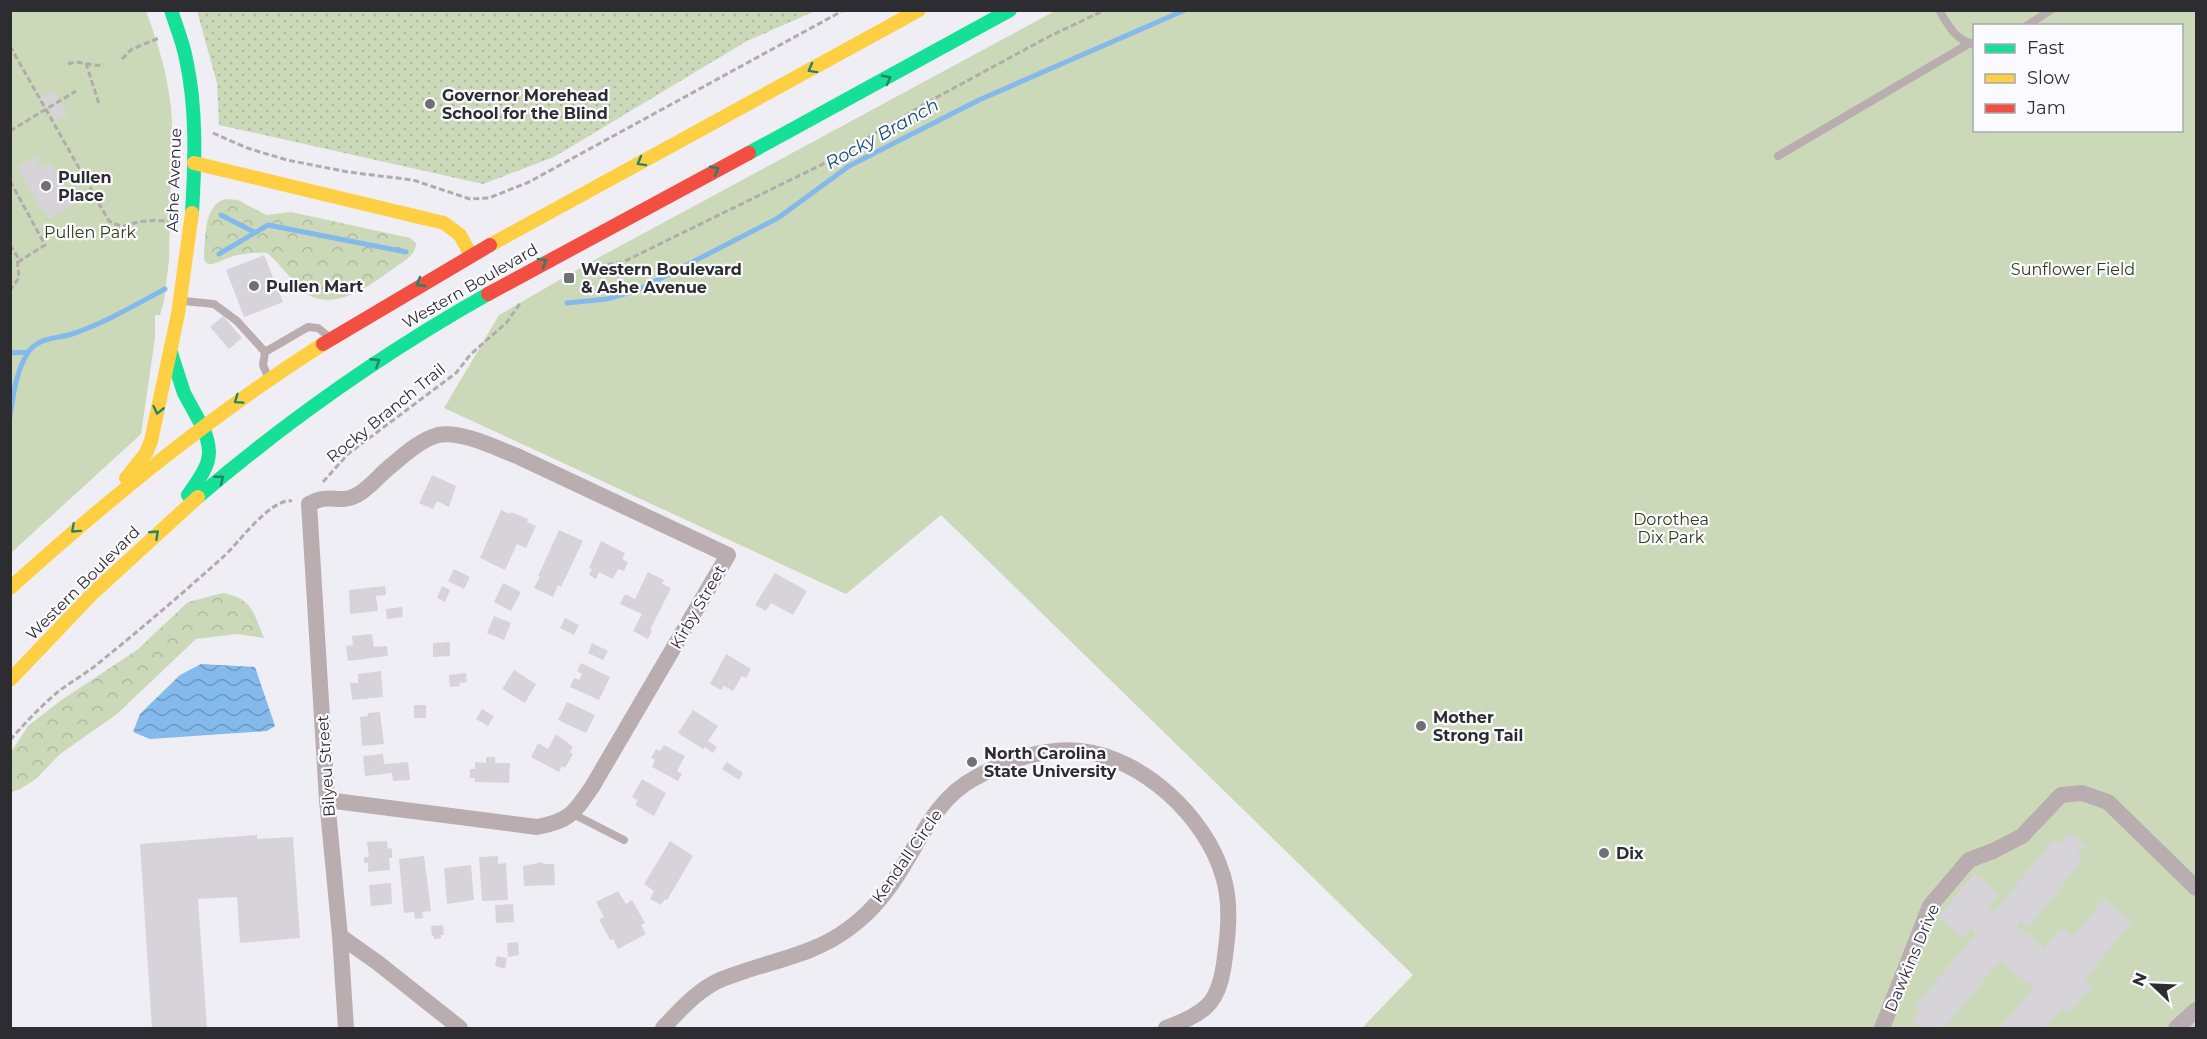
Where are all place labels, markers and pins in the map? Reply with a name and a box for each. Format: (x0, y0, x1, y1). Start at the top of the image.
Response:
place label: Governor Morehead School for the Blind (442, 86, 608, 123)
marker: Governor Morehead School for the Blind (423, 97, 437, 111)
place label: Pullen Place (58, 168, 112, 205)
marker: Pullen Place (39, 179, 53, 193)
place label: Western Boulevard & Ashe Avenue (581, 260, 742, 297)
marker: Western Boulevard & Ashe Avenue (562, 271, 576, 285)
place label: Pullen Mart (266, 277, 363, 296)
marker: Pullen Mart (247, 279, 261, 293)
place label: Mother Strong Tail (1433, 708, 1523, 745)
marker: Mother Strong Tail (1414, 719, 1428, 733)
place label: North Carolina State University (984, 744, 1117, 781)
marker: North Carolina State University (965, 755, 979, 769)
place label: Dix (1616, 844, 1644, 863)
marker: Dix (1597, 846, 1611, 860)

